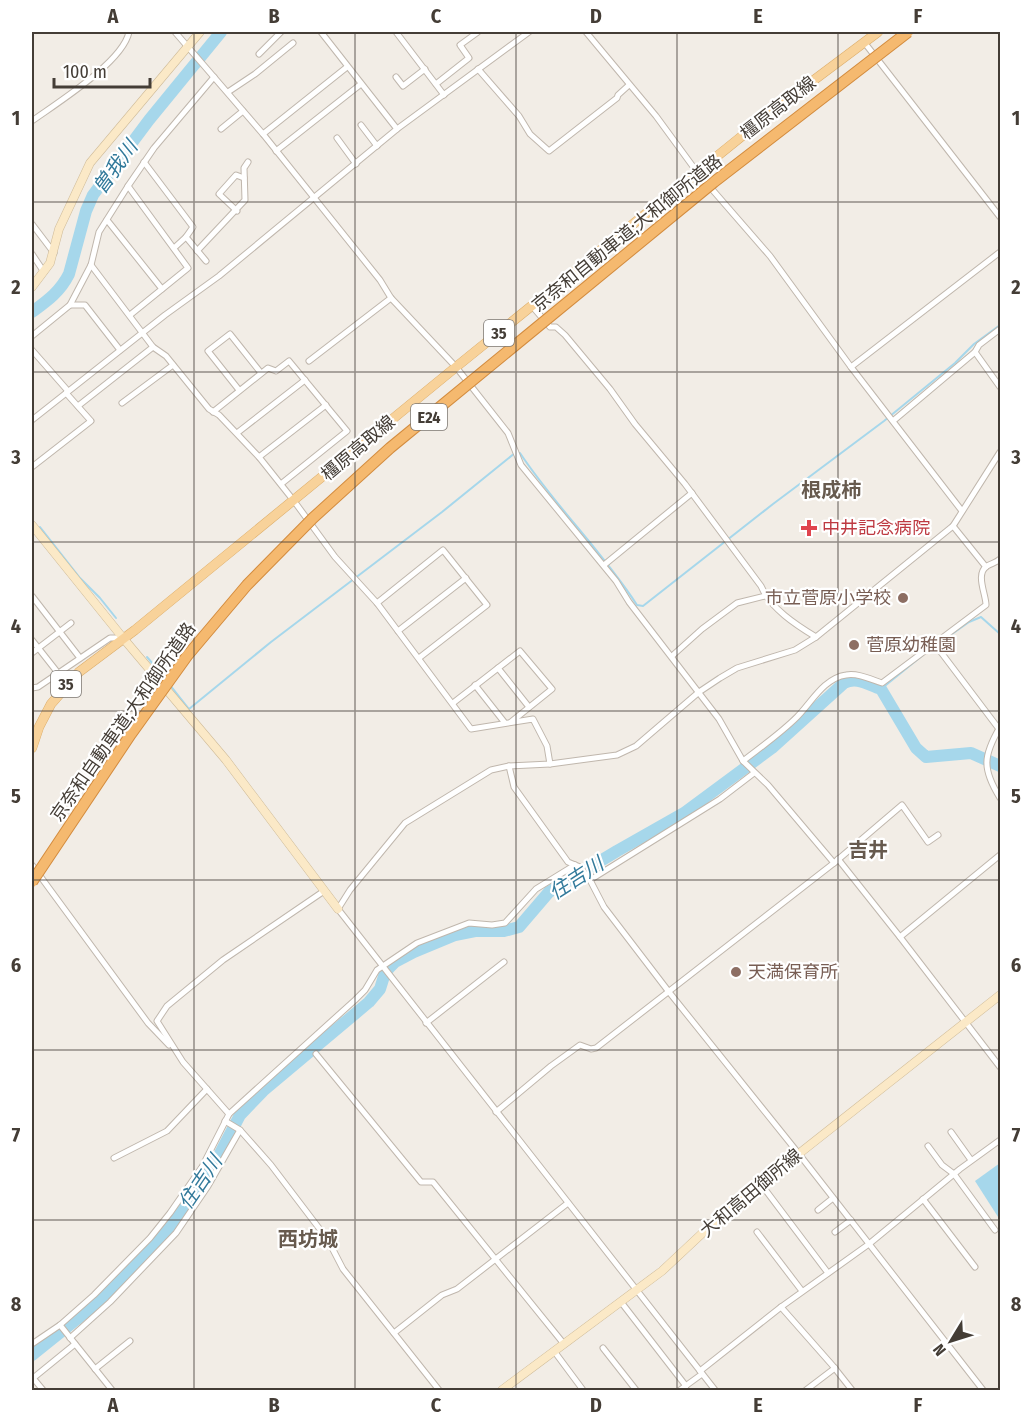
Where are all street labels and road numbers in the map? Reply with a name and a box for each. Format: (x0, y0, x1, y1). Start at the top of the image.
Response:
street label: 橿原高取線 (736, 72, 820, 144)
street label: 京奈和自動車道;大和御所道路 (528, 150, 726, 316)
road number: 35 (484, 320, 514, 346)
road number: E24 (411, 404, 447, 430)
street label: 橿原高取線 (316, 411, 400, 485)
street label: 京奈和自動車道;大和御所道路 (46, 618, 200, 826)
road number: 35 (51, 671, 81, 697)
street label: 大和高田御所線 (696, 1144, 806, 1242)

